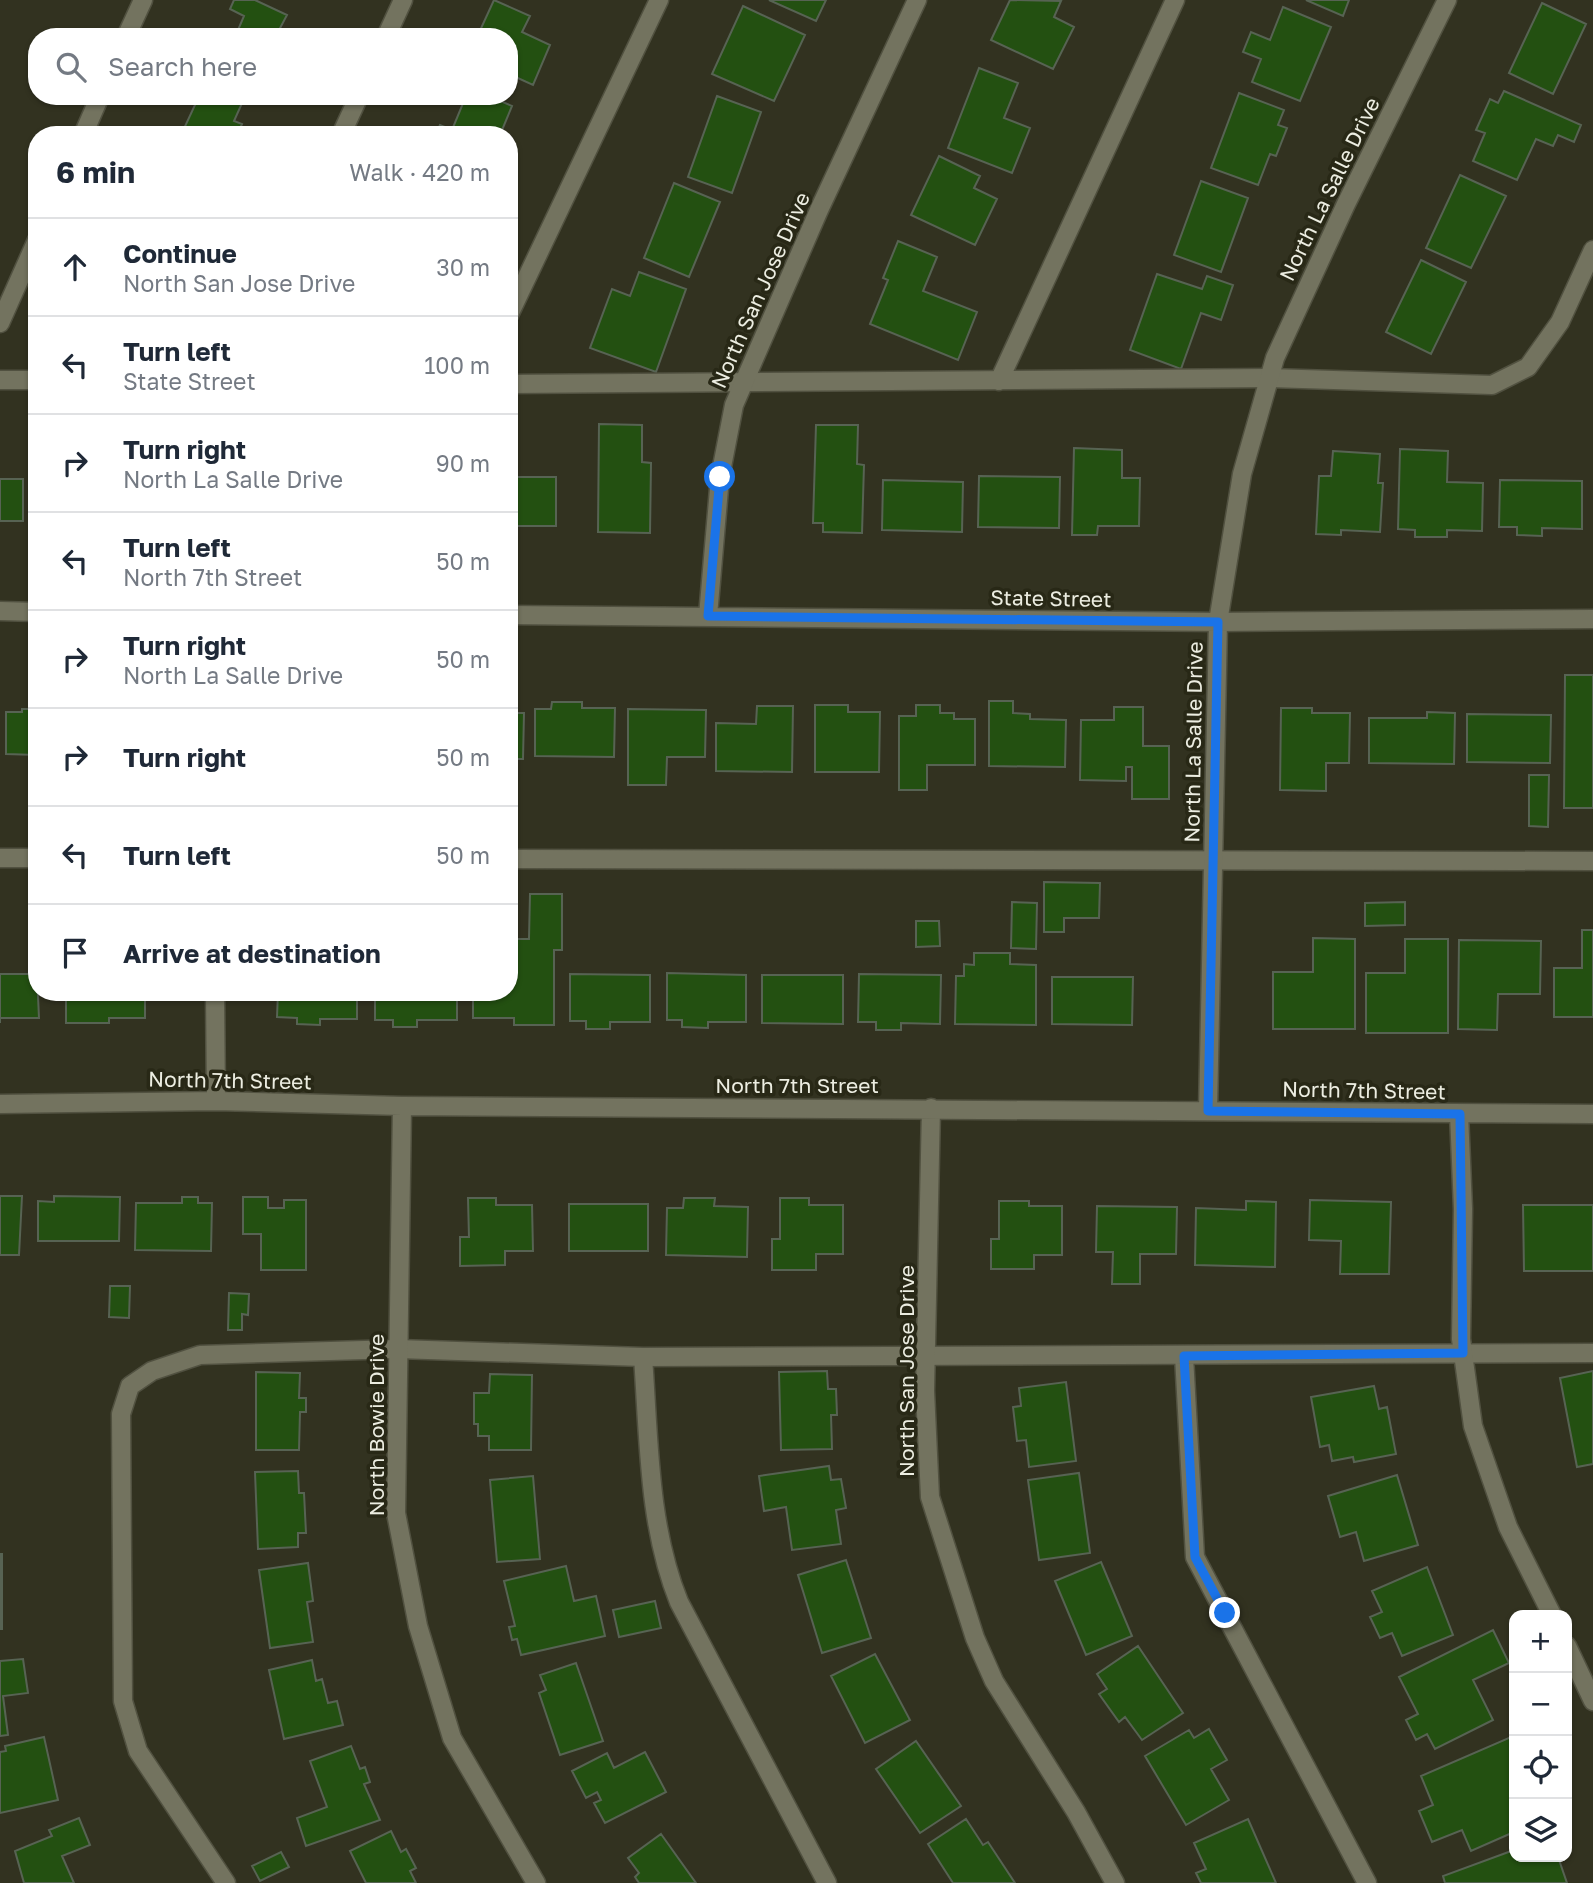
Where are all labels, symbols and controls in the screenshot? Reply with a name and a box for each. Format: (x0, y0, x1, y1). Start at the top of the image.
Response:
search box (28, 28, 518, 105)
icon: search (52, 48, 90, 86)
text: Search here (108, 51, 257, 82)
street label: North La Salle Drive (1273, 93, 1385, 285)
text: 6 min (56, 154, 135, 190)
text: Walk · 420 m (349, 158, 490, 186)
street label: North San Jose Drive (705, 188, 815, 392)
text: Continue (123, 238, 237, 269)
icon: ahead (56, 248, 94, 286)
text: 30 m (436, 253, 490, 281)
text: North San Jose Drive (123, 269, 355, 297)
text: Turn left (123, 336, 231, 367)
icon: left (56, 346, 94, 384)
text: 100 m (424, 351, 490, 379)
text: State Street (123, 367, 256, 395)
text: Turn right (123, 434, 246, 465)
icon: right (56, 444, 94, 482)
text: 90 m (436, 449, 490, 477)
route start (704, 461, 735, 492)
text: North La Salle Drive (123, 465, 343, 493)
text: Turn left (123, 532, 231, 563)
icon: left (56, 542, 94, 580)
text: 50 m (436, 547, 490, 575)
text: North 7th Street (123, 563, 302, 591)
street label: State Street (990, 584, 1112, 612)
text: Turn right (123, 630, 246, 661)
icon: right (56, 640, 94, 678)
street label: North La Salle Drive (1178, 641, 1208, 843)
text: 50 m (436, 645, 490, 673)
text: North La Salle Drive (123, 661, 343, 689)
icon: right (56, 738, 94, 776)
text: Turn right (123, 742, 246, 773)
text: 50 m (436, 743, 490, 771)
icon: left (56, 836, 94, 874)
text: Turn left (123, 840, 231, 871)
text: 50 m (436, 841, 490, 869)
icon: arrive (56, 934, 94, 972)
text: Arrive at destination (123, 938, 381, 969)
street label: North 7th Street (148, 1066, 312, 1094)
street label: North 7th Street (715, 1072, 879, 1098)
street label: North 7th Street (1282, 1076, 1446, 1104)
street label: North San Jose Drive (893, 1265, 919, 1477)
street label: North Bowie Drive (363, 1334, 389, 1516)
route end (1209, 1597, 1240, 1628)
map controls (1509, 1610, 1572, 1862)
button: + (1509, 1610, 1572, 1673)
button: − (1509, 1673, 1572, 1736)
button: locate (1509, 1736, 1572, 1799)
button: layers (1509, 1799, 1572, 1862)

